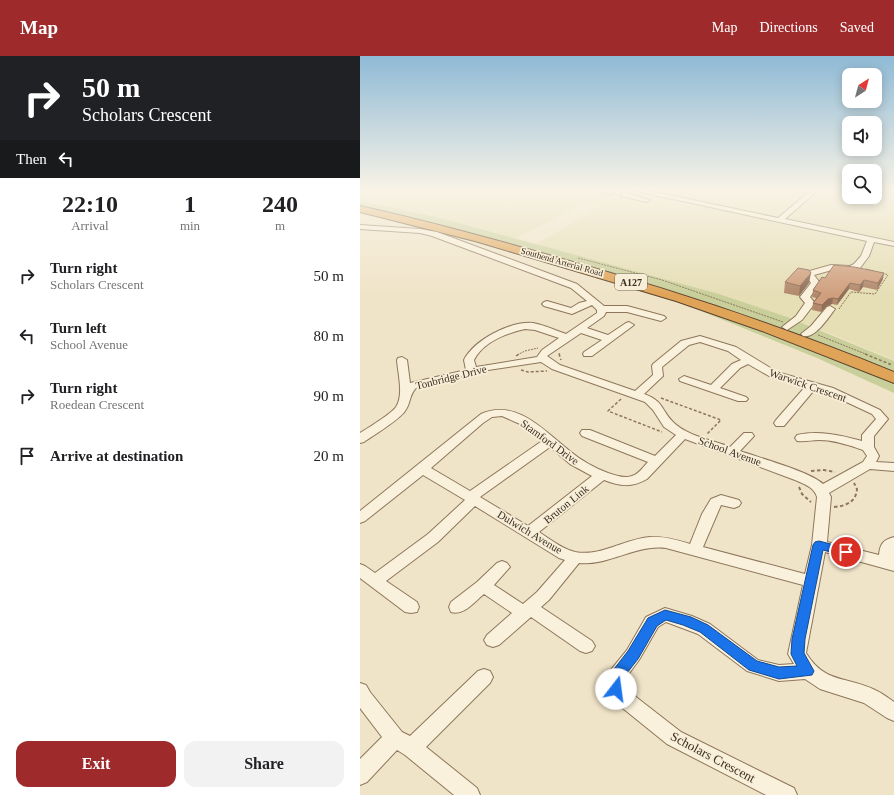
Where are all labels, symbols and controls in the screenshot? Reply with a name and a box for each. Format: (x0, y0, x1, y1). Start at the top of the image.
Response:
text: Map (20, 17, 58, 38)
text: Map (712, 20, 737, 35)
text: Directions (759, 20, 818, 35)
text: Saved (840, 20, 874, 35)
north arrow (842, 68, 882, 108)
map controls (842, 68, 882, 204)
icon: right (16, 72, 68, 124)
text: 50 m (82, 72, 140, 103)
text: Scholars Crescent (82, 105, 211, 125)
button: sound (842, 116, 882, 156)
icon: left (55, 148, 77, 170)
text: Then (16, 151, 47, 167)
button: search (842, 164, 882, 204)
text: 22:10 (62, 191, 118, 217)
text: 1 (184, 191, 196, 217)
text: 240 (262, 191, 298, 217)
text: Arrival (71, 218, 109, 233)
text: min (180, 218, 200, 233)
text: m (275, 218, 285, 233)
street label: Southend Arterial Road (520, 245, 605, 279)
text: Turn right (50, 260, 117, 276)
icon: right (16, 265, 38, 287)
text: 50 m (314, 268, 344, 284)
road number: A127 (615, 274, 647, 290)
text: Scholars Crescent (50, 277, 144, 292)
text: Turn left (50, 320, 107, 336)
icon: left (16, 325, 38, 347)
text: 80 m (314, 328, 344, 344)
text: School Avenue (50, 337, 128, 352)
street label: Tonbridge Drive (414, 362, 488, 392)
street label: Warwick Crescent (768, 366, 848, 404)
text: Turn right (50, 380, 117, 396)
icon: right (16, 385, 38, 407)
text: 90 m (314, 388, 344, 404)
text: Roedean Crescent (50, 397, 144, 412)
street label: Stamford Drive (519, 417, 581, 467)
street label: School Avenue (697, 434, 763, 468)
icon: arrive (16, 445, 38, 467)
text: Arrive at destination (50, 448, 183, 464)
text: 20 m (314, 448, 344, 464)
street label: Bruton Link (541, 482, 591, 526)
street label: Dulwich Avenue (495, 508, 565, 556)
pin (829, 535, 863, 569)
icon: arrive (835, 541, 857, 563)
position arrow (595, 668, 637, 710)
street label: Scholars Crescent (668, 728, 758, 786)
button: Exit (16, 741, 176, 787)
button: Share (184, 741, 344, 787)

